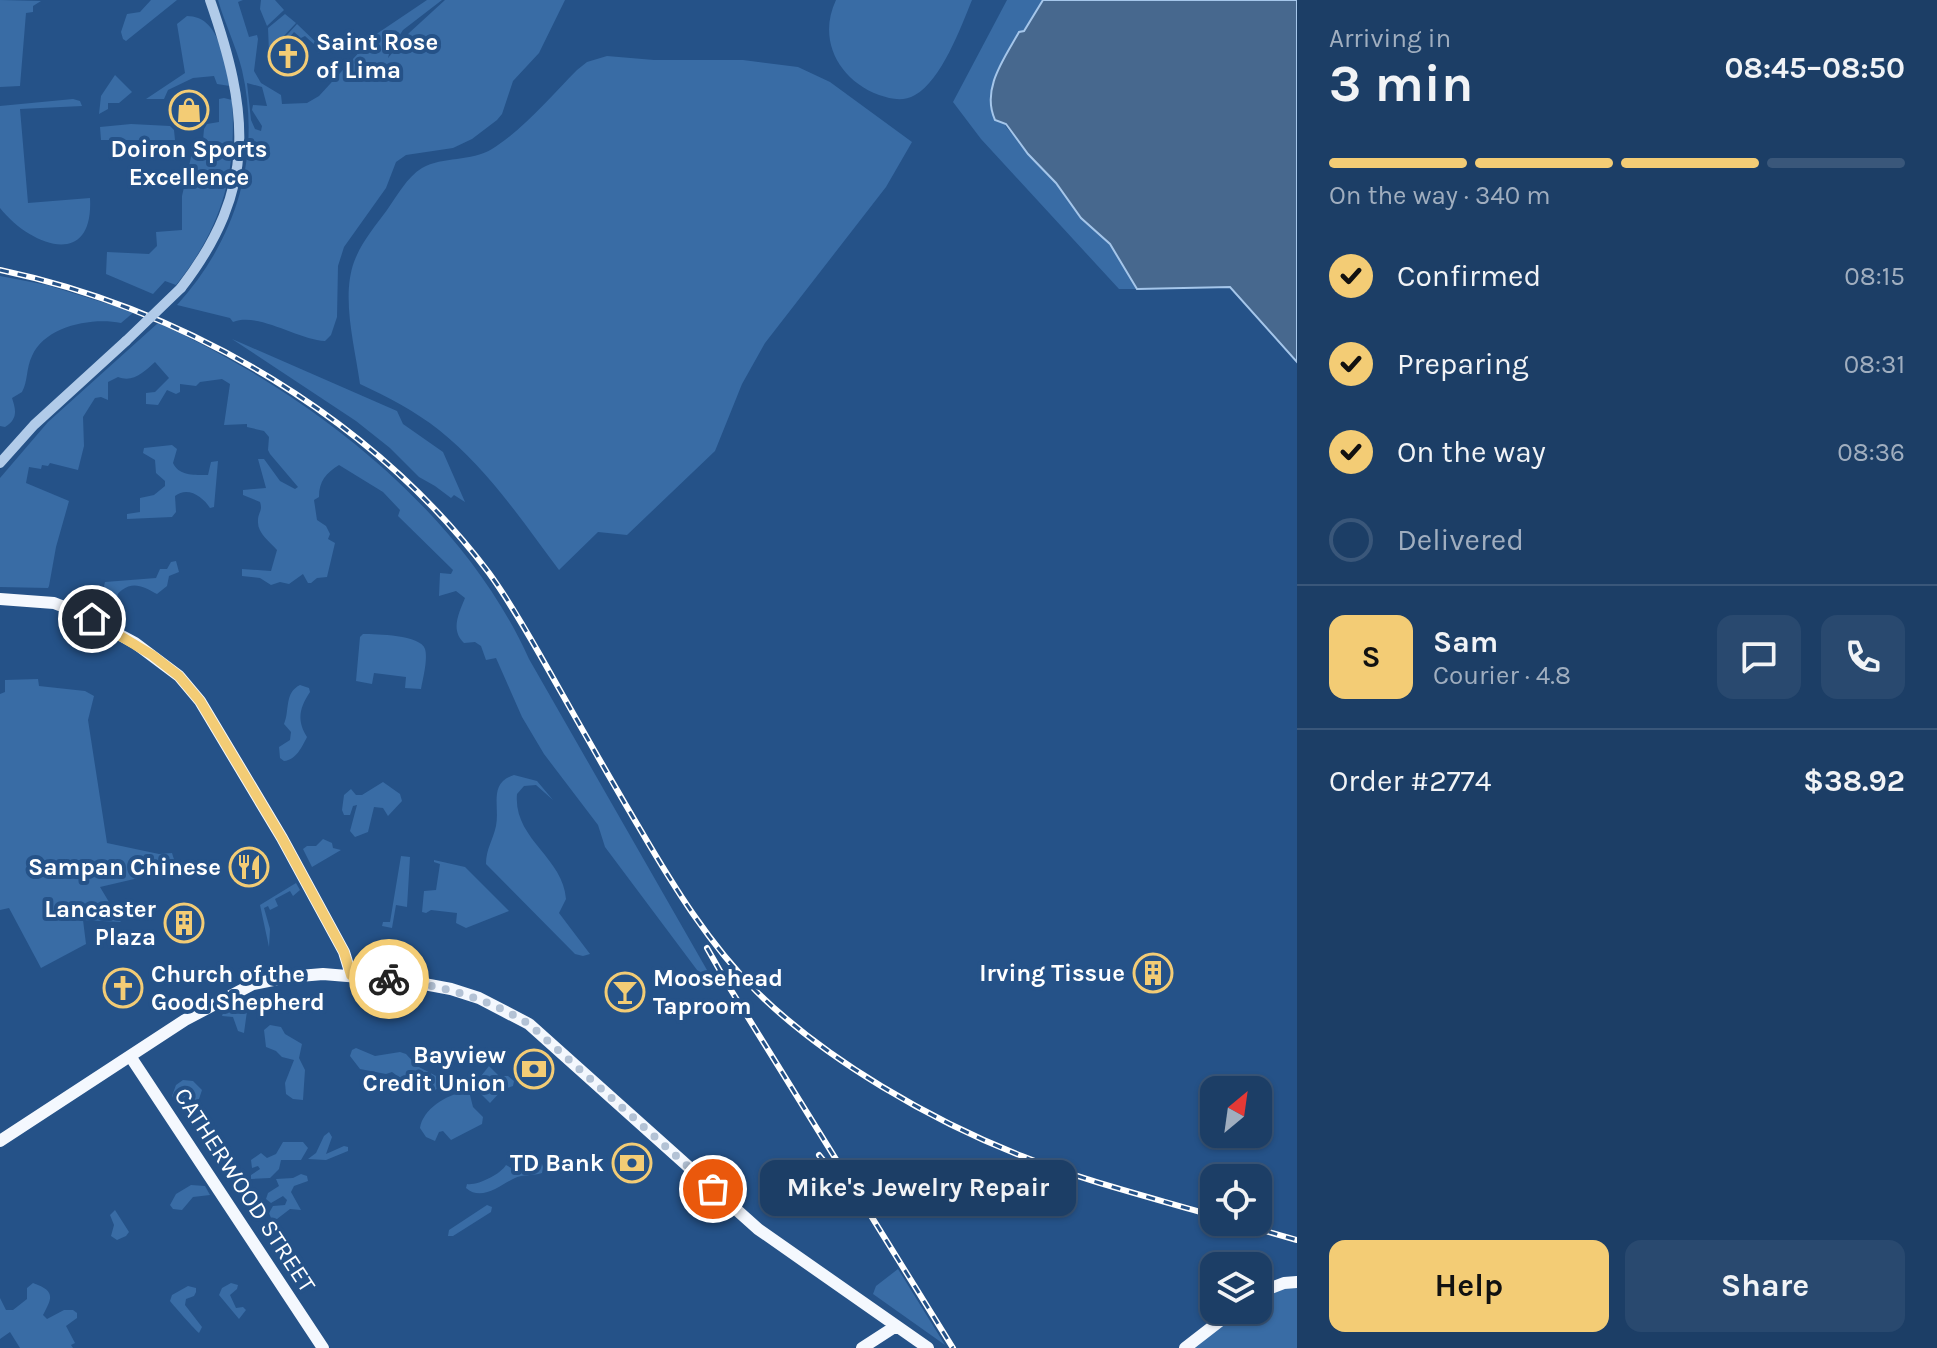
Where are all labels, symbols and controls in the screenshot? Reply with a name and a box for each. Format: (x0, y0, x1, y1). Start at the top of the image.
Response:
text: Arriving in (1329, 23, 1451, 54)
place label: Saint Rose of Lima (316, 28, 438, 84)
church icon: Saint Rose of Lima (267, 35, 309, 77)
text: 08:45–08:50 (1725, 50, 1905, 86)
text: 3 min (1329, 53, 1473, 114)
shop icon: Doiron Sports Excellence (168, 89, 210, 131)
place label: Doiron Sports Excellence (110, 135, 268, 191)
text: On the way · 340 m (1329, 180, 1551, 211)
icon: check (1329, 254, 1373, 298)
text: Confirmed (1397, 258, 1541, 294)
text: 08:15 (1844, 261, 1905, 292)
icon: check (1329, 342, 1373, 386)
text: Preparing (1397, 346, 1529, 382)
text: 08:31 (1844, 349, 1905, 380)
icon: check (1329, 430, 1373, 474)
text: On the way (1397, 434, 1546, 470)
text: 08:36 (1837, 437, 1905, 468)
text: Delivered (1397, 522, 1524, 558)
pin (58, 585, 126, 653)
icon: home (70, 597, 114, 641)
button: chat (1717, 615, 1801, 699)
button: phone (1821, 615, 1905, 699)
text: Sam (1433, 624, 1498, 660)
text: S (1361, 639, 1381, 675)
text: Courier · 4.8 (1433, 660, 1571, 691)
text: Order #2774 (1329, 763, 1491, 799)
text: $38.92 (1803, 763, 1905, 799)
restaurant icon: Sampan Chinese (228, 846, 270, 888)
place label: Sampan Chinese (28, 853, 221, 881)
place label: Lancaster Plaza (44, 895, 157, 951)
building icon: Lancaster Plaza (163, 902, 205, 944)
courier (349, 939, 429, 1019)
building icon: Irving Tissue (1132, 952, 1174, 994)
icon: bike (367, 957, 411, 1001)
place label: Irving Tissue (979, 959, 1125, 987)
place label: Church of the Good Shepherd (151, 960, 325, 1016)
place label: Moosehead Taproom (653, 964, 783, 1020)
church icon: Church of the Good Shepherd (102, 967, 144, 1009)
bar icon: Moosehead Taproom (604, 971, 646, 1013)
place label: Bayview Credit Union (363, 1041, 506, 1097)
bank icon: Bayview Credit Union (513, 1048, 555, 1090)
north arrow (1200, 1076, 1272, 1148)
map controls (1200, 1076, 1272, 1324)
street label: CATHERWOOD STREET (168, 1083, 322, 1297)
bank icon: TD Bank (611, 1142, 653, 1184)
place label: TD Bank (510, 1149, 604, 1177)
pin (679, 1155, 747, 1223)
callout: Mike's Jewelry Repair (761, 1161, 1077, 1217)
button: locate (1200, 1164, 1272, 1236)
icon: bag (691, 1167, 735, 1211)
text: Mike's Jewelry Repair (787, 1172, 1049, 1203)
button: Help (1329, 1240, 1609, 1332)
button: Share (1625, 1240, 1905, 1332)
button: layers (1200, 1252, 1272, 1324)

